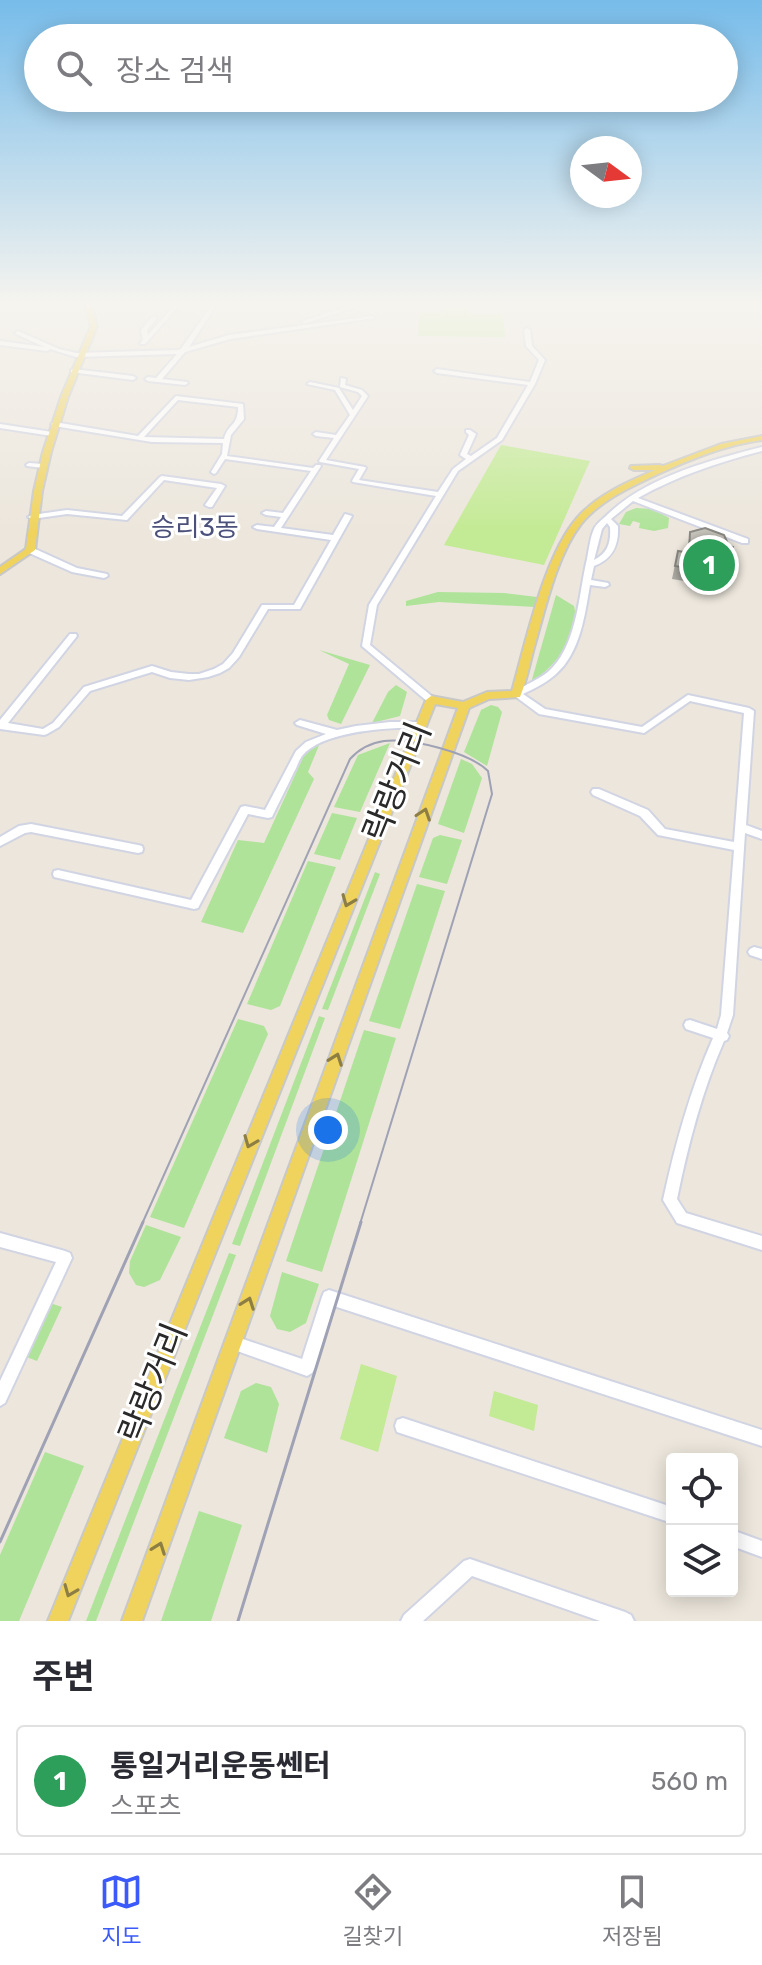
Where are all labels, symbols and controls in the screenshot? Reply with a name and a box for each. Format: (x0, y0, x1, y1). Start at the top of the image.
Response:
search box (24, 24, 738, 112)
icon: search (52, 46, 96, 90)
text: 장소 검색 (116, 53, 234, 89)
north arrow (570, 136, 642, 208)
district label: 승리3동 (151, 512, 239, 543)
pin: 1 (683, 535, 735, 595)
street label: 락랑거리 (355, 716, 439, 848)
one-way arrow (414, 808, 431, 822)
one-way arrow (342, 893, 358, 908)
one-way arrow (326, 1053, 343, 1067)
your location (308, 1110, 348, 1150)
one-way arrow (244, 1134, 260, 1148)
one-way arrow (238, 1297, 255, 1311)
street label: 락랑거리 (111, 1317, 195, 1449)
map controls (666, 1453, 738, 1597)
button: locate (666, 1453, 738, 1525)
button: layers (666, 1525, 738, 1597)
one-way arrow (149, 1542, 166, 1556)
one-way arrow (63, 1583, 80, 1597)
text: 주변 (32, 1656, 95, 1697)
text: 통일거리운동쎈터 (110, 1748, 331, 1784)
text: 1 (54, 1766, 66, 1797)
text: 560 m (651, 1766, 728, 1797)
text: 스포츠 (110, 1791, 182, 1822)
tab: 지도 (99, 1870, 143, 1950)
tab: 길찾기 (342, 1870, 403, 1950)
tab: 저장됨 (602, 1870, 663, 1950)

